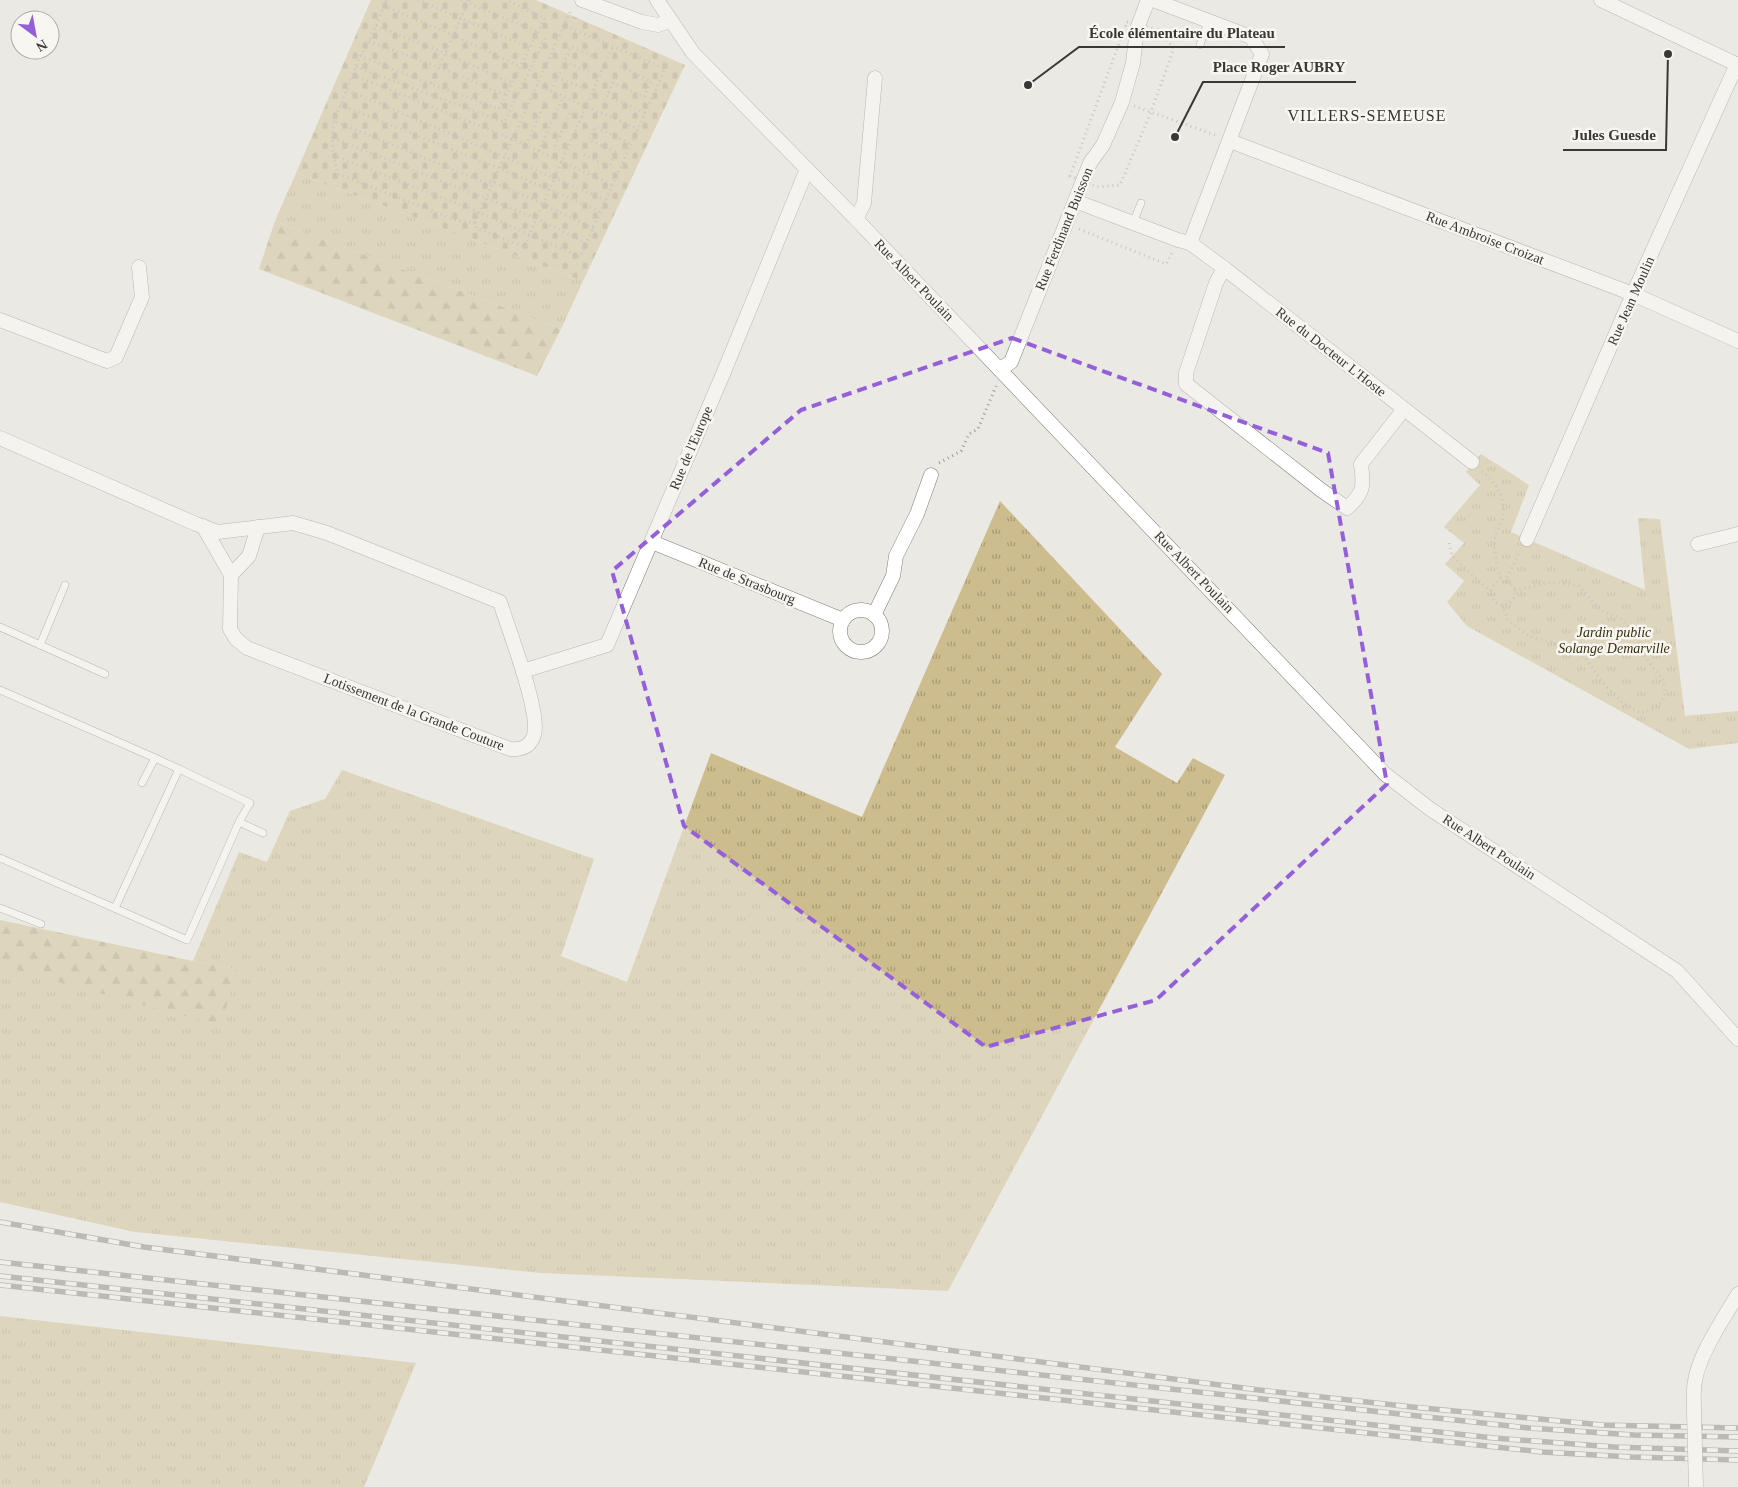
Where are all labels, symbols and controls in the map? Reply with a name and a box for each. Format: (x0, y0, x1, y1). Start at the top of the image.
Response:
north arrow (10, 10, 60, 60)
callout: École élémentaire du Plateau (1079, 17, 1285, 47)
text: École élémentaire du Plateau (1089, 25, 1275, 41)
text: N (33, 37, 50, 55)
callout: Place Roger AUBRY (1203, 52, 1356, 82)
text: Place Roger AUBRY (1213, 59, 1345, 75)
district label: VILLERS-SEMEUSE (1288, 107, 1447, 124)
callout: Jules Guesde (1563, 120, 1666, 150)
text: Jules Guesde (1572, 127, 1656, 143)
street label: Rue Ferdinand Buisson (1032, 165, 1096, 293)
street label: Rue Ambroise Croizat (1424, 209, 1546, 267)
street label: Rue Albert Poulain (871, 236, 957, 324)
street label: Rue Jean Moulin (1605, 254, 1657, 348)
street label: Rue du Docteur L'Hoste (1273, 304, 1389, 400)
street label: Rue de l'Europe (667, 404, 715, 492)
street label: Rue Albert Poulain (1151, 528, 1237, 616)
street label: Rue de Strasbourg (696, 555, 798, 607)
park label: Jardin public Solange Demarville (1558, 625, 1670, 656)
street label: Lotissement de la Grande Couture (322, 671, 506, 753)
street label: Rue Albert Poulain (1440, 811, 1538, 883)

